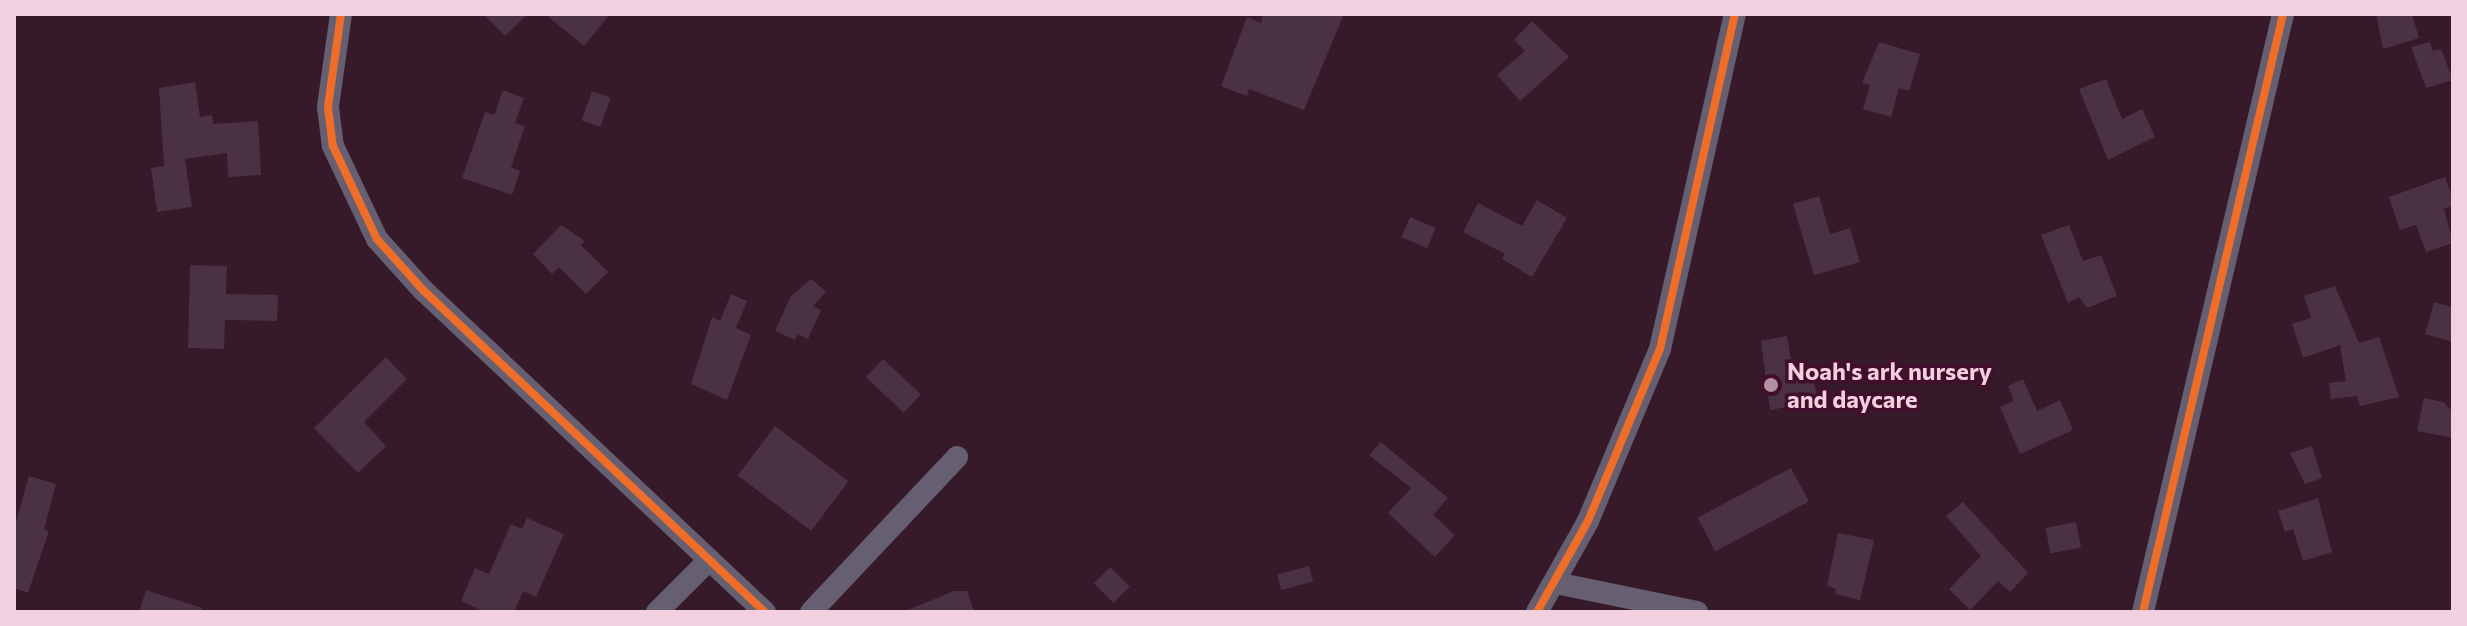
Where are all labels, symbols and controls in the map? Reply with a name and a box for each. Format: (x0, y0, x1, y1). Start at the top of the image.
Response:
place label: Noah's ark nursery and daycare (1787, 357, 1992, 413)
marker: Noah's ark nursery and daycare (1762, 376, 1780, 394)

